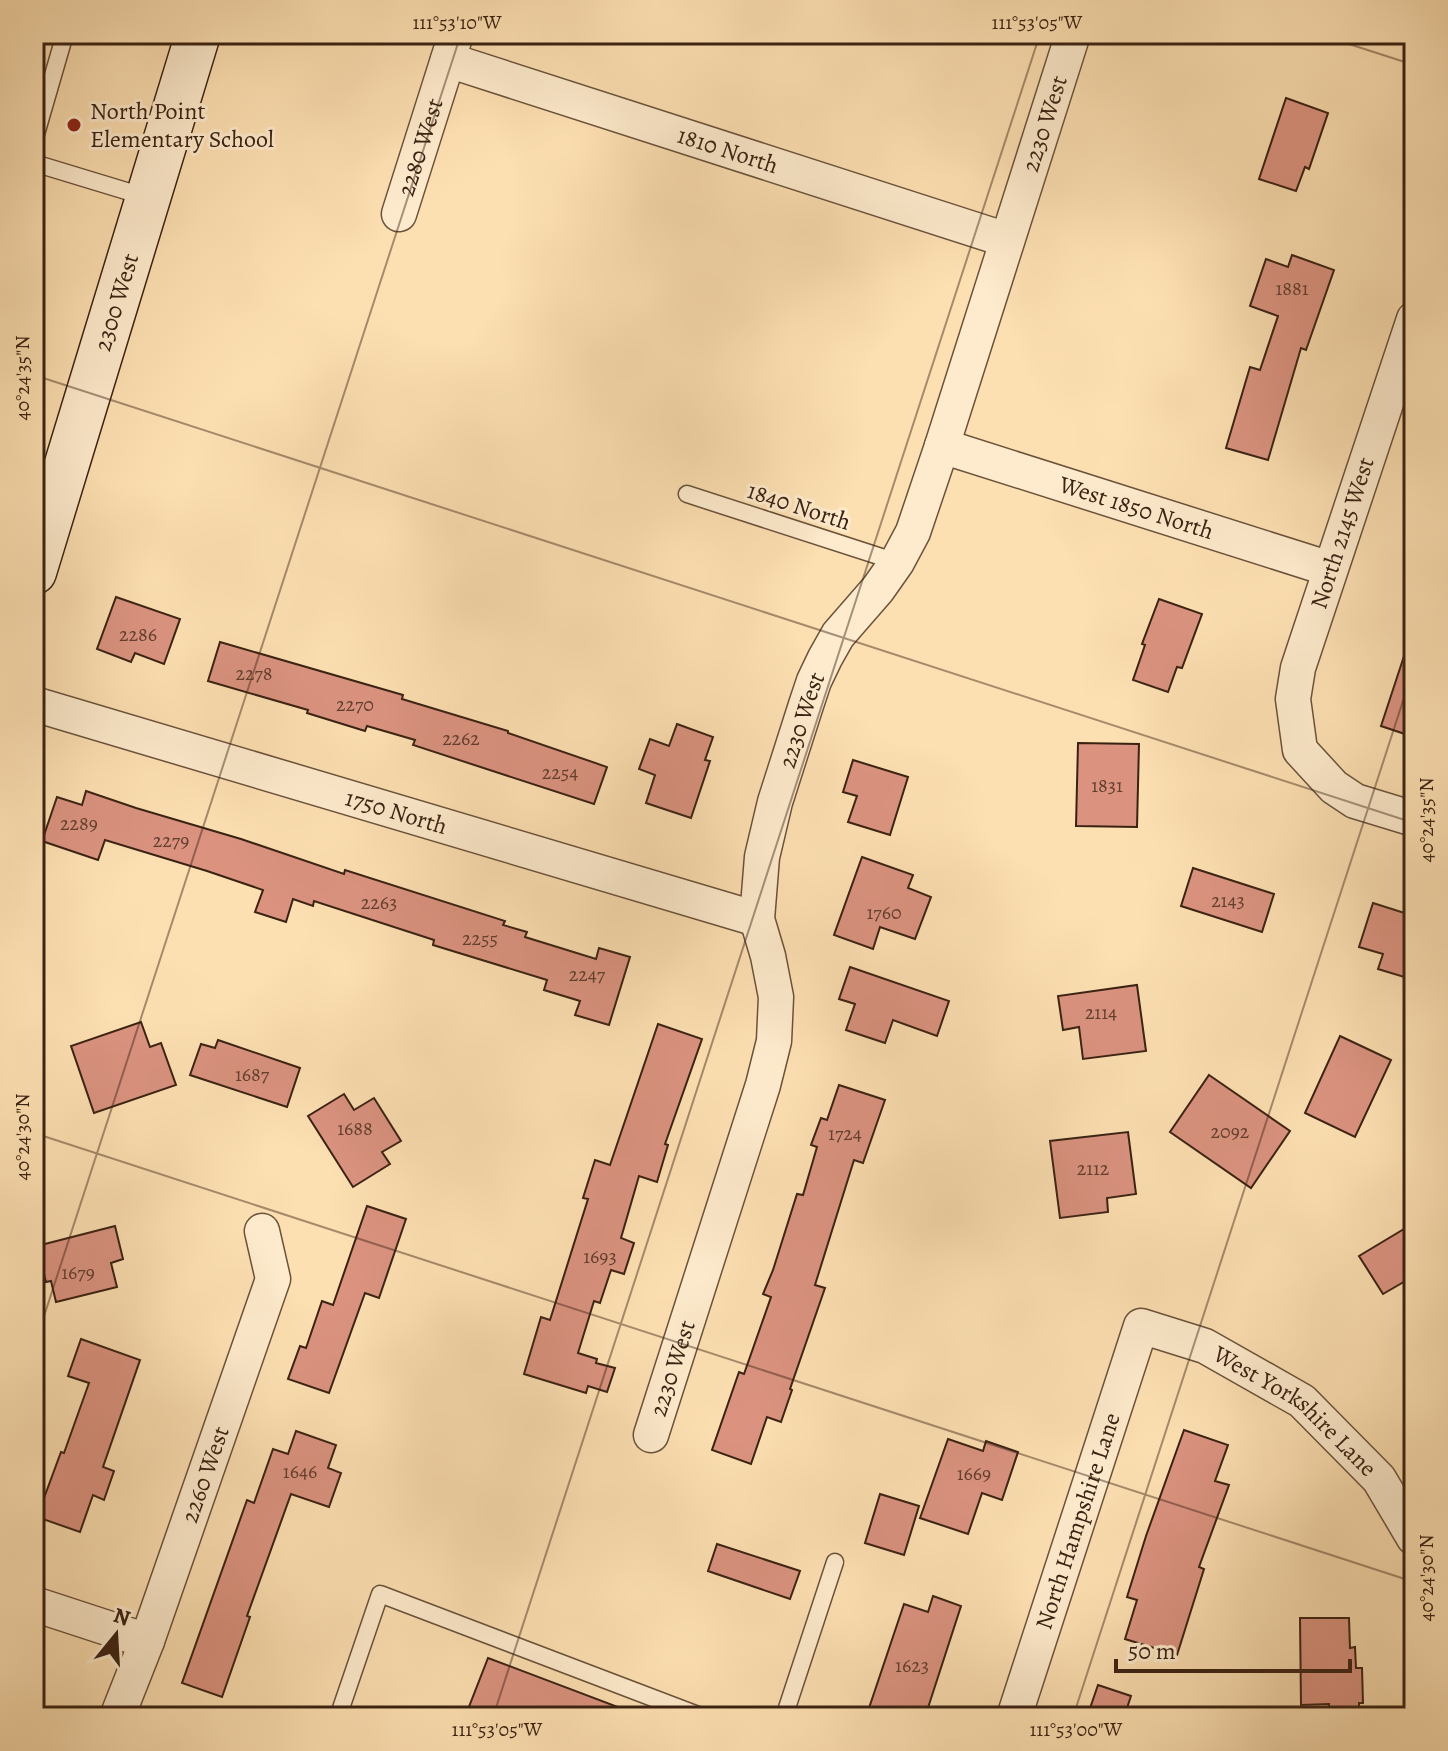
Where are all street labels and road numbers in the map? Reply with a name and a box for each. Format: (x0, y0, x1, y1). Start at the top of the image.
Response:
street label: 2230 West (1014, 71, 1075, 176)
street label: 2280 West (390, 94, 451, 200)
street label: 1810 North (673, 119, 783, 181)
street label: 2300 West (86, 249, 146, 355)
street label: North 2145 West (1302, 453, 1382, 613)
street label: West 1850 North (1054, 468, 1218, 547)
street label: 1840 North (743, 474, 855, 538)
street label: 2230 West (771, 666, 832, 772)
street label: 1750 North (341, 781, 451, 842)
street label: 2230 West (642, 1316, 703, 1420)
street label: West Yorkshire Lane (1207, 1337, 1384, 1484)
street label: North Hampshire Lane (1028, 1409, 1128, 1633)
street label: 2260 West (173, 1422, 237, 1527)

